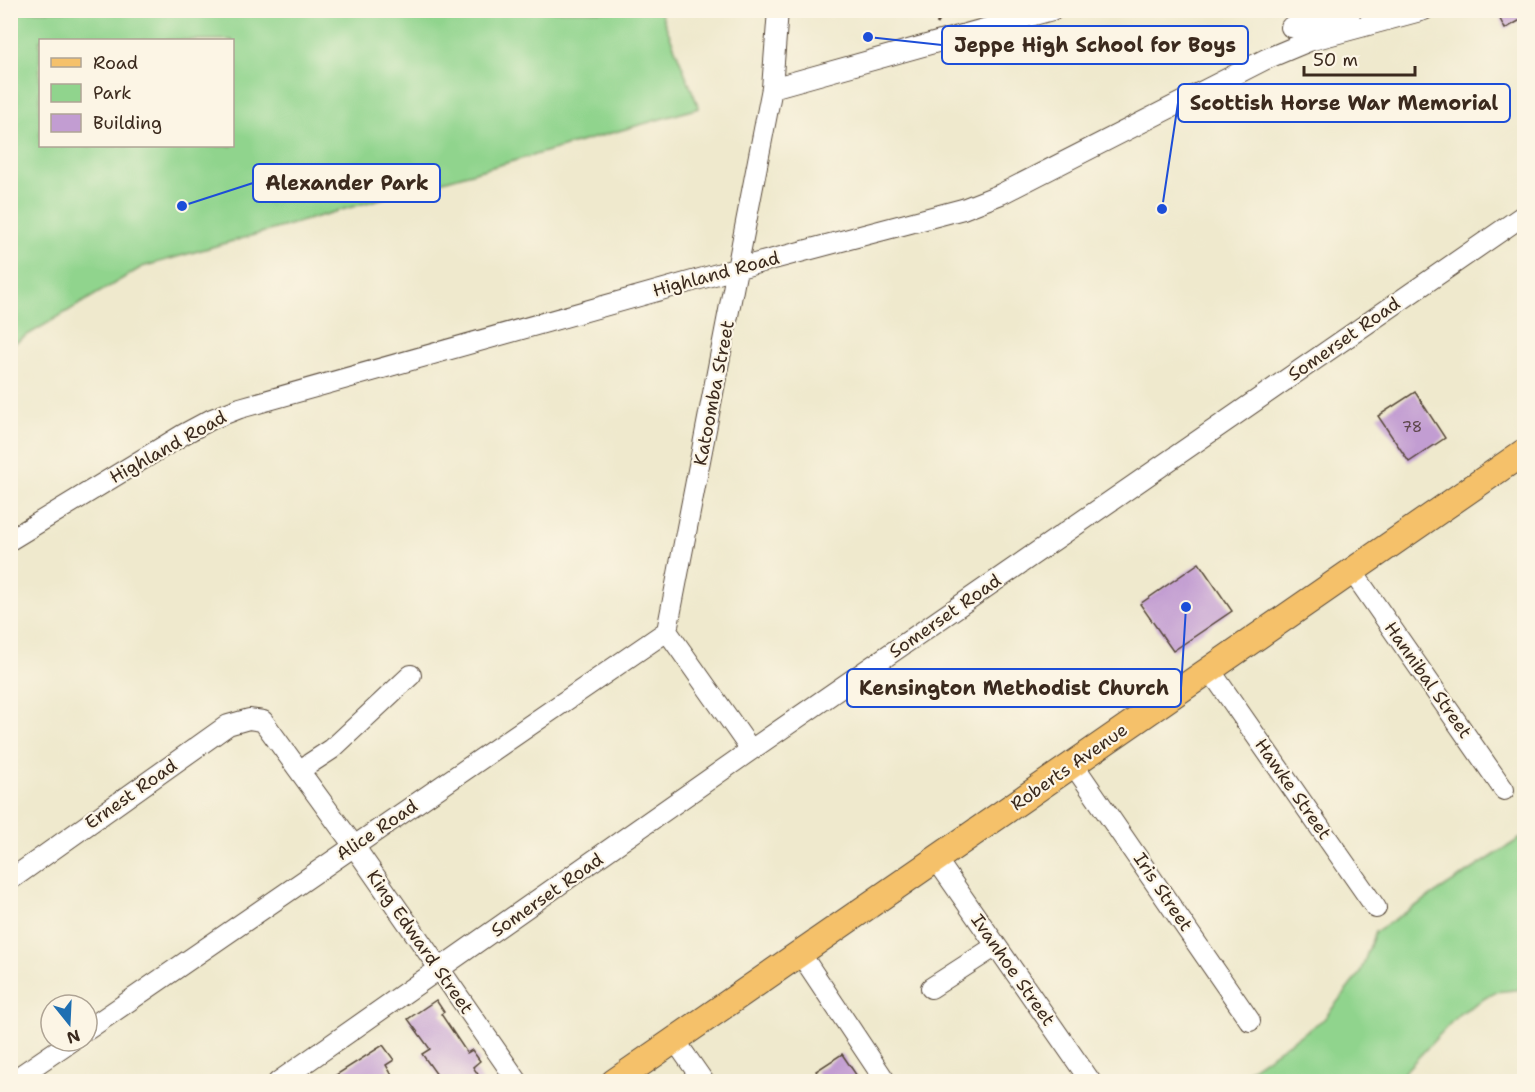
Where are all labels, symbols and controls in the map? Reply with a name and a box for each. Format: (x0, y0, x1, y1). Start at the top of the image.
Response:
callout: Jeppe High School for Boys (942, 26, 1248, 64)
text: Jeppe High School for Boys (954, 32, 1236, 58)
legend (39, 39, 234, 147)
scale bar (1304, 39, 1415, 77)
text: 50 m (1313, 48, 1358, 72)
text: Road (93, 51, 138, 75)
text: Park (93, 81, 132, 105)
callout: Scottish Horse War Memorial (1178, 84, 1510, 122)
text: Scottish Horse War Memorial (1190, 90, 1498, 116)
text: Building (93, 111, 162, 135)
callout: Alexander Park (253, 164, 440, 202)
text: Alexander Park (265, 170, 429, 196)
street label: Highland Road (650, 246, 782, 302)
street label: Somerset Road (1283, 291, 1405, 387)
street label: Katoomba Street (688, 318, 740, 468)
street label: Highland Road (105, 405, 231, 489)
house number: 78 (1402, 417, 1422, 437)
street label: Somerset Road (884, 568, 1006, 664)
street label: Hannibal Street (1379, 617, 1477, 743)
callout: Kensington Methodist Church (847, 669, 1181, 707)
text: Kensington Methodist Church (859, 675, 1169, 701)
street label: Roberts Avenue (1006, 718, 1132, 816)
street label: Hawke Street (1249, 734, 1337, 844)
street label: Ernest Road (80, 753, 182, 835)
street label: Alice Road (332, 794, 422, 866)
street label: Somerset Road (486, 847, 608, 943)
street label: Iris Street (1128, 848, 1198, 936)
street label: King Edward Street (361, 865, 479, 1019)
street label: Ivanhoe Street (965, 909, 1061, 1031)
north arrow (39, 993, 99, 1053)
text: N (64, 1025, 83, 1049)

